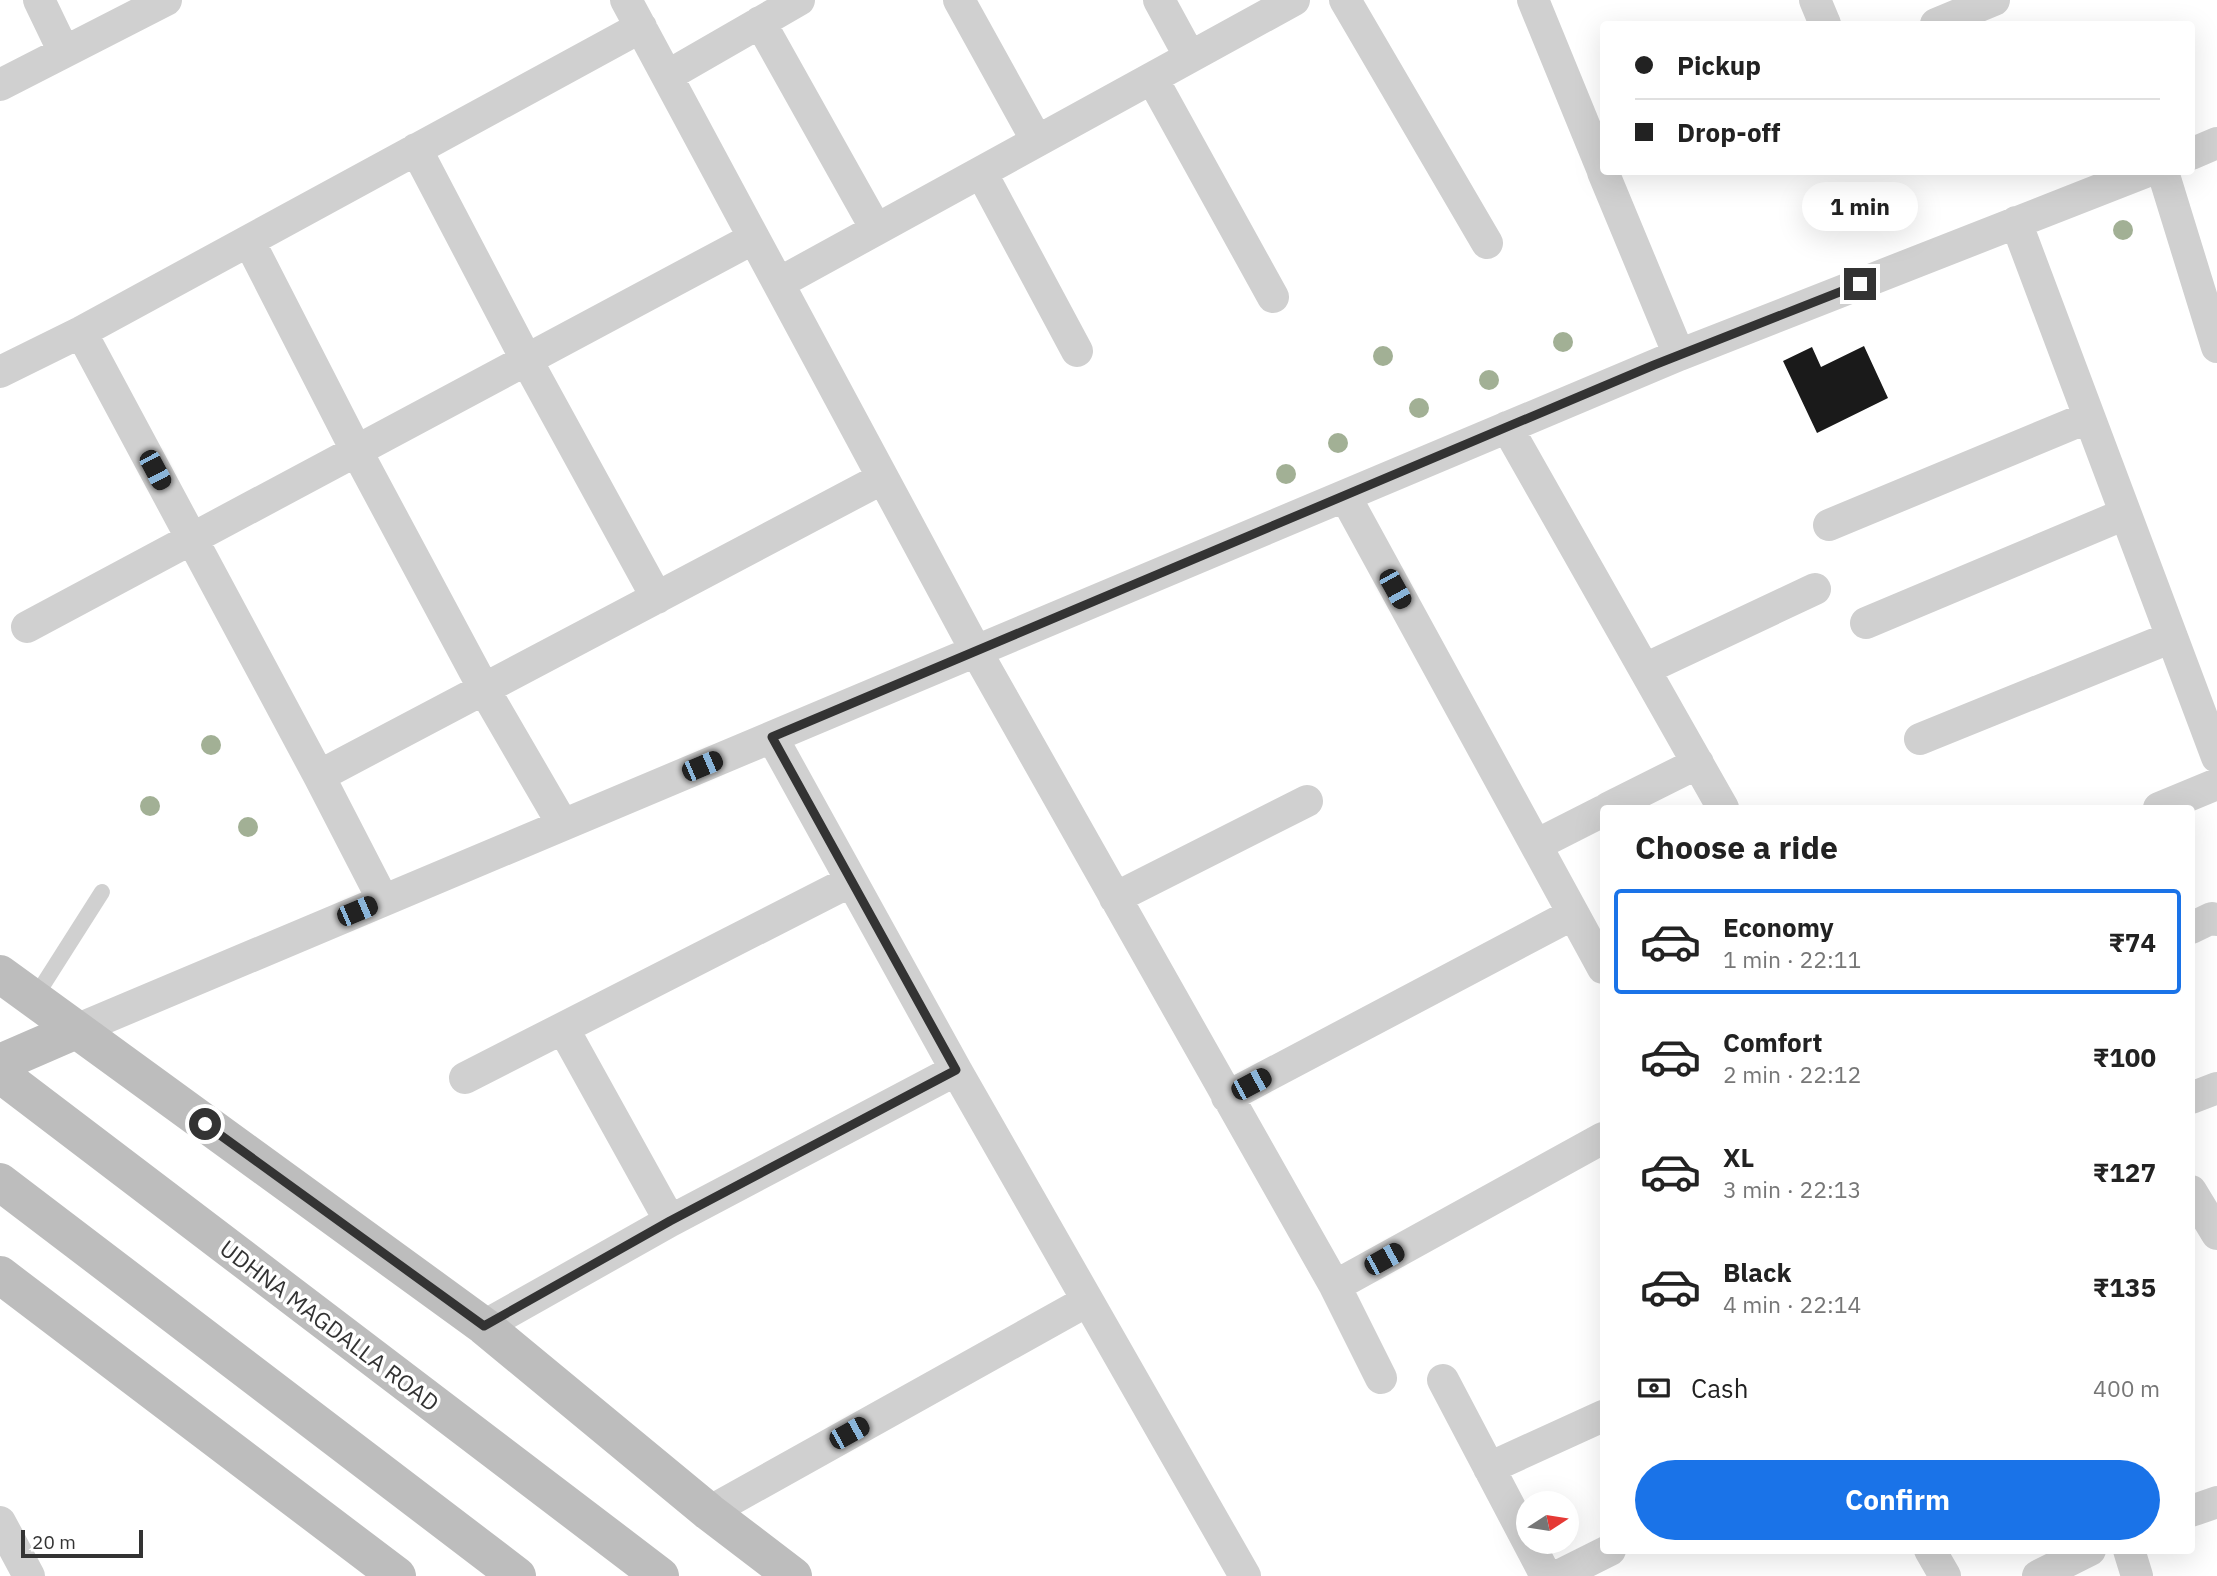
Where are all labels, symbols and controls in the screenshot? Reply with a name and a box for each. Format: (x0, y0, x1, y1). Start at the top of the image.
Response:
text: Pickup (1677, 48, 1761, 82)
text: Drop-off (1677, 115, 1780, 149)
callout: 1 min (1802, 182, 1918, 232)
text: 1 min (1830, 191, 1890, 221)
route end (1844, 268, 1876, 300)
car (136, 447, 175, 493)
car (1376, 566, 1415, 612)
car (679, 748, 726, 784)
text: Choose a ride (1635, 826, 1838, 868)
car (334, 893, 381, 929)
icon: car (1639, 910, 1702, 973)
text: Economy (1723, 910, 1834, 944)
text: ₹74 (2108, 925, 2156, 959)
text: 1 min · 22:11 (1723, 944, 1861, 974)
icon: car (1639, 1025, 1702, 1088)
text: Comfort (1723, 1025, 1822, 1059)
text: ₹100 (2093, 1040, 2156, 1074)
text: 2 min · 22:12 (1723, 1059, 1861, 1089)
car (1228, 1065, 1275, 1103)
route start (189, 1108, 221, 1140)
icon: car (1639, 1140, 1702, 1203)
text: XL (1723, 1140, 1754, 1174)
text: ₹127 (2093, 1155, 2156, 1189)
text: 3 min · 22:13 (1723, 1174, 1861, 1204)
street label: UDHNA MAGDALLA ROAD (214, 1233, 446, 1417)
car (1361, 1240, 1408, 1278)
icon: car (1639, 1255, 1702, 1318)
text: Black (1723, 1255, 1791, 1289)
text: ₹135 (2093, 1270, 2156, 1304)
text: 4 min · 22:14 (1723, 1289, 1861, 1319)
icon: cash (1635, 1369, 1673, 1407)
text: Cash (1691, 1371, 1748, 1405)
text: 400 m (2093, 1373, 2160, 1403)
car (826, 1414, 873, 1452)
button: Confirm (1635, 1460, 2160, 1540)
north arrow (1516, 1491, 1578, 1554)
map controls (1516, 1491, 1579, 1554)
scale bar (21, 1527, 144, 1559)
text: 20 m (32, 1530, 76, 1554)

